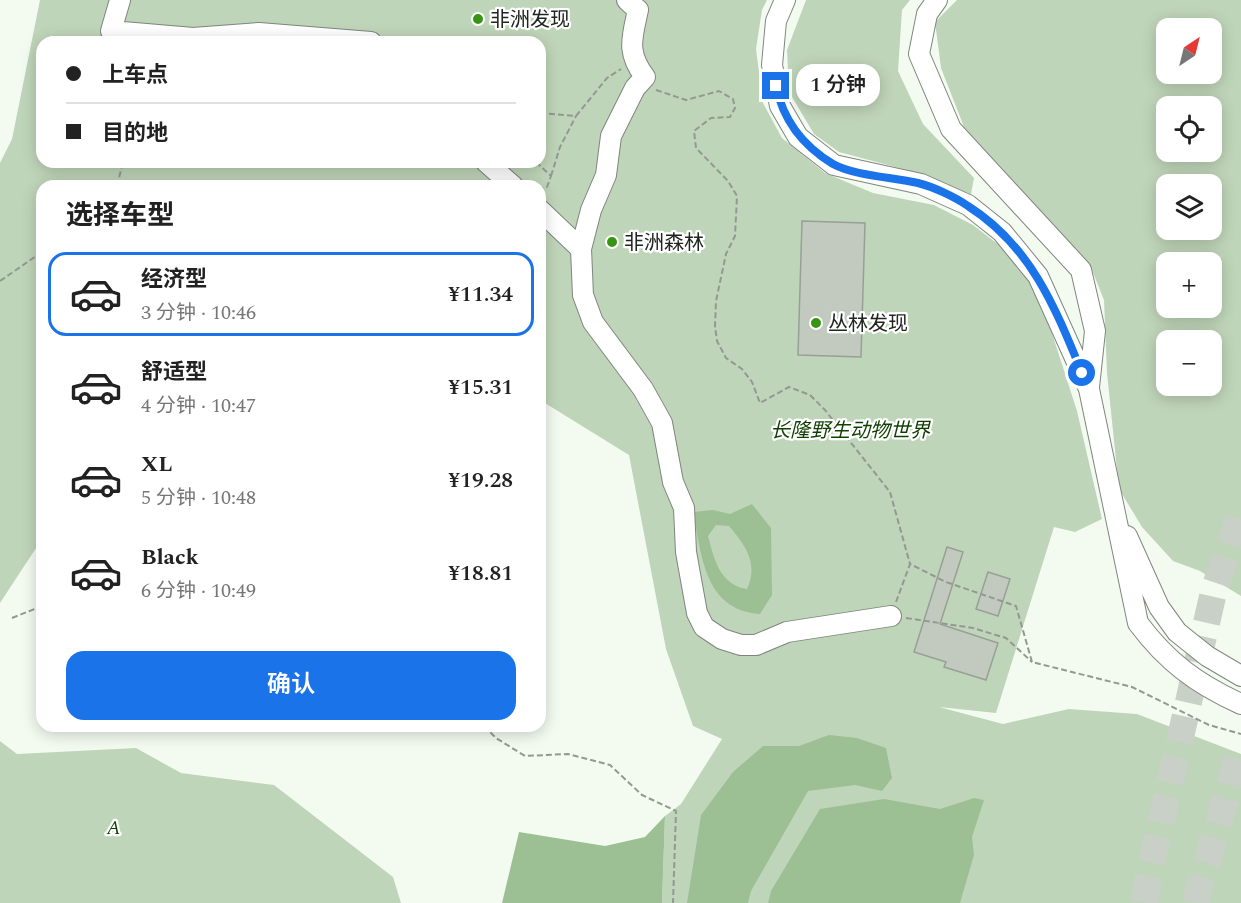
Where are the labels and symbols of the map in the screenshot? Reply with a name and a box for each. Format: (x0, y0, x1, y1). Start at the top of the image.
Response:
place label: 非洲发现 (490, 5, 570, 35)
marker: 非洲发现 (471, 12, 485, 26)
north arrow (1156, 18, 1222, 84)
callout: 1 分钟 (797, 65, 881, 107)
route end (762, 72, 789, 99)
place label: 非洲森林 (624, 228, 704, 258)
marker: 非洲森林 (605, 235, 619, 249)
place label: 丛林发现 (828, 309, 908, 339)
marker: 丛林发现 (809, 316, 823, 330)
route start (1068, 359, 1095, 386)
park label: 长隆野生动物世界 (770, 416, 931, 446)
park label: A (106, 813, 121, 843)

